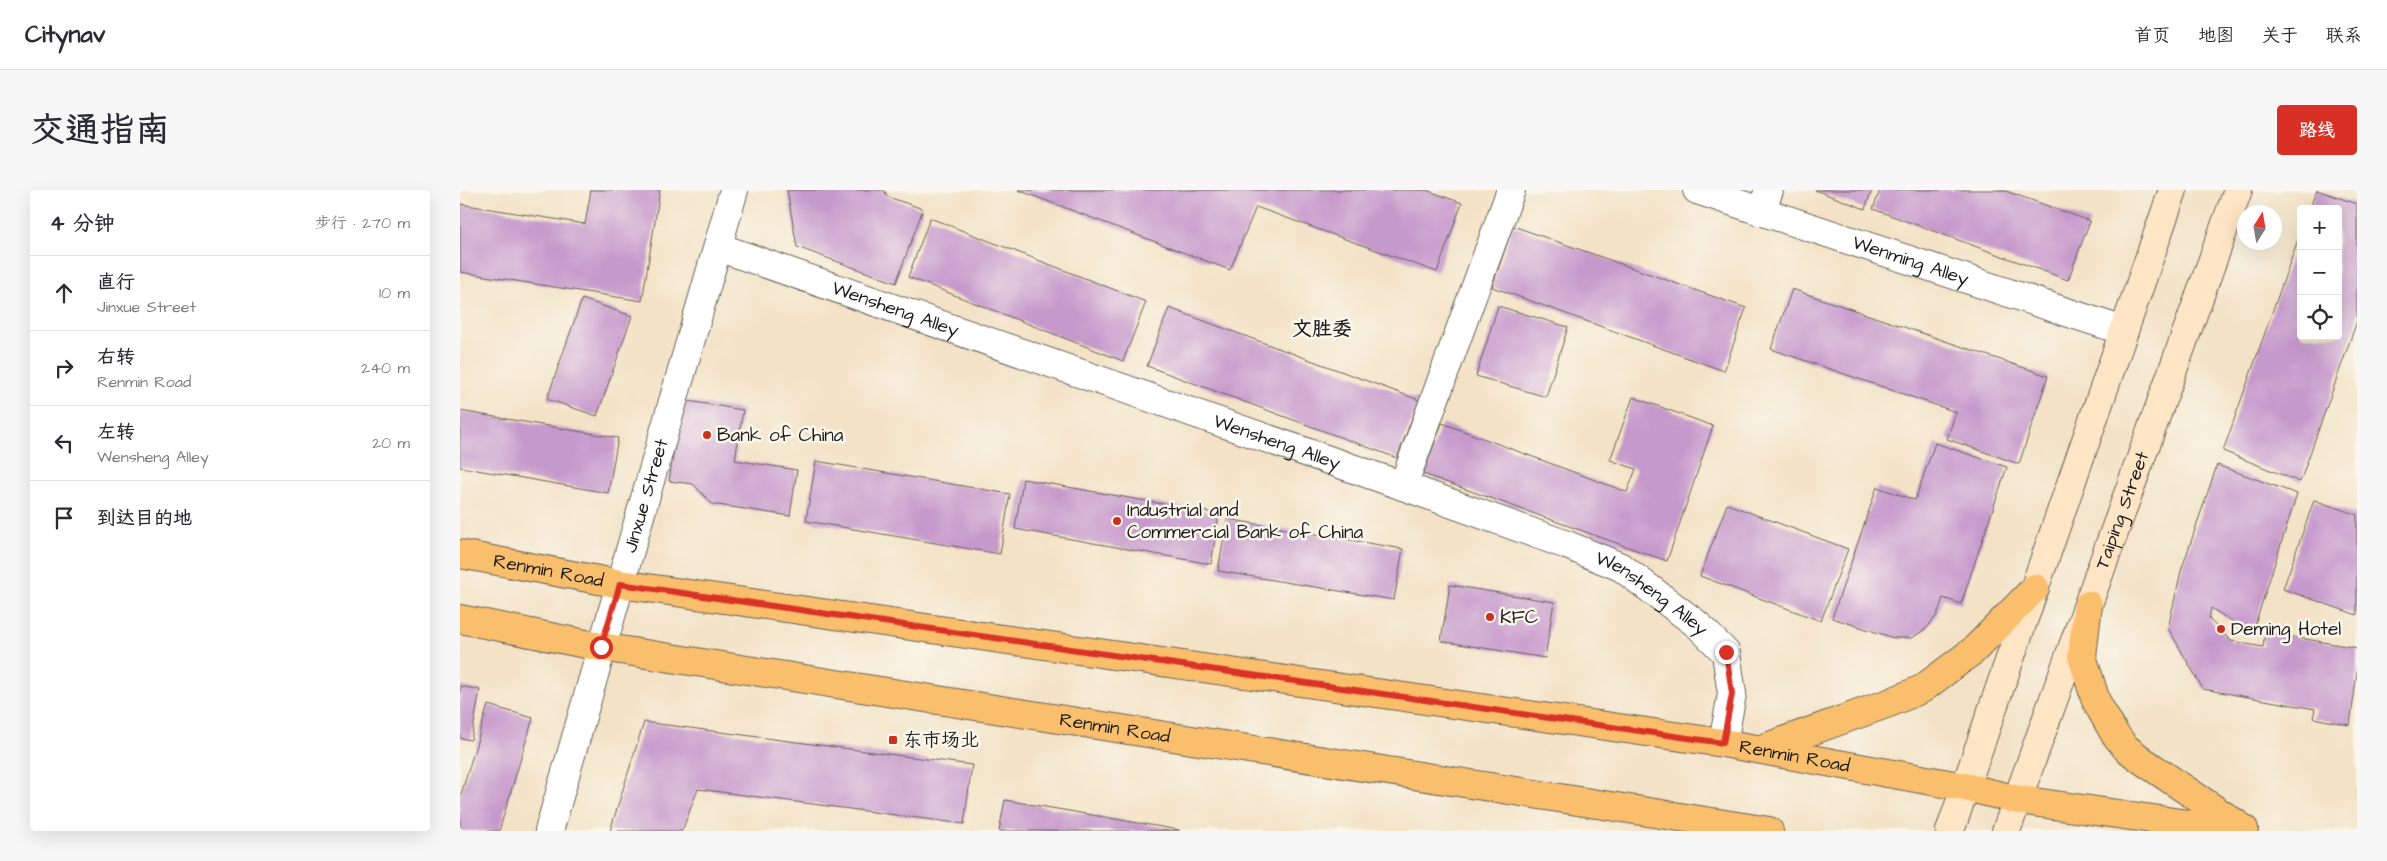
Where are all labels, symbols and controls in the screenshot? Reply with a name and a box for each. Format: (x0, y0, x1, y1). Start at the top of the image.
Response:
text: Citynav (25, 18, 105, 52)
text: 首页 (2134, 23, 2170, 48)
text: 地图 (2198, 23, 2234, 48)
text: 关于 (2262, 23, 2298, 48)
text: 联系 (2326, 23, 2362, 48)
button: 路线 (2277, 105, 2357, 155)
text: 交通指南 (30, 106, 170, 155)
north arrow (2237, 205, 2282, 250)
map controls (2297, 205, 2342, 340)
button: + (2297, 205, 2342, 250)
text: 4 分钟 (50, 209, 115, 238)
text: 步行 · 270 m (315, 212, 410, 234)
street label: Wenming Alley (1849, 229, 1973, 293)
button: − (2297, 250, 2342, 295)
text: 直行 (97, 269, 135, 296)
street label: Wensheng Alley (828, 274, 963, 345)
icon: ahead (50, 279, 78, 307)
text: 10 m (379, 282, 410, 304)
button: locate (2297, 295, 2342, 340)
text: Jinxue Street (97, 296, 196, 318)
district label: 文胜委 (1292, 315, 1352, 343)
text: 右转 (97, 344, 135, 371)
icon: right (50, 354, 78, 382)
text: 240 m (361, 357, 410, 379)
text: Renmin Road (97, 371, 191, 393)
street label: Wensheng Alley (1210, 407, 1345, 478)
text: 左转 (97, 419, 135, 446)
place label: Bank of China (717, 422, 844, 449)
icon: left (50, 429, 78, 457)
marker: Bank of China (701, 429, 713, 441)
text: 20 m (372, 432, 410, 454)
street label: Jinxue Street (617, 435, 675, 556)
text: Wensheng Alley (97, 446, 209, 468)
street label: Taiping Street (2088, 447, 2156, 573)
place label: Industrial and Commercial Bank of China (1127, 497, 1363, 546)
icon: arrive (50, 504, 78, 532)
text: 到达目的地 (97, 505, 192, 532)
marker: Industrial and Commercial Bank of China (1111, 515, 1123, 527)
street label: Wensheng Alley (1591, 545, 1715, 643)
street label: Renmin Road (491, 547, 606, 594)
place label: KFC (1500, 604, 1539, 631)
marker: KFC (1484, 611, 1496, 623)
place label: Deming Hotel (2231, 616, 2341, 644)
marker: Deming Hotel (2215, 623, 2227, 635)
route start (590, 636, 613, 659)
route end (1715, 641, 1738, 664)
street label: Renmin Road (1058, 706, 1172, 750)
place label: 东市场北 (903, 727, 979, 754)
street label: Renmin Road (1737, 733, 1852, 779)
marker: 东市场北 (887, 734, 899, 746)

